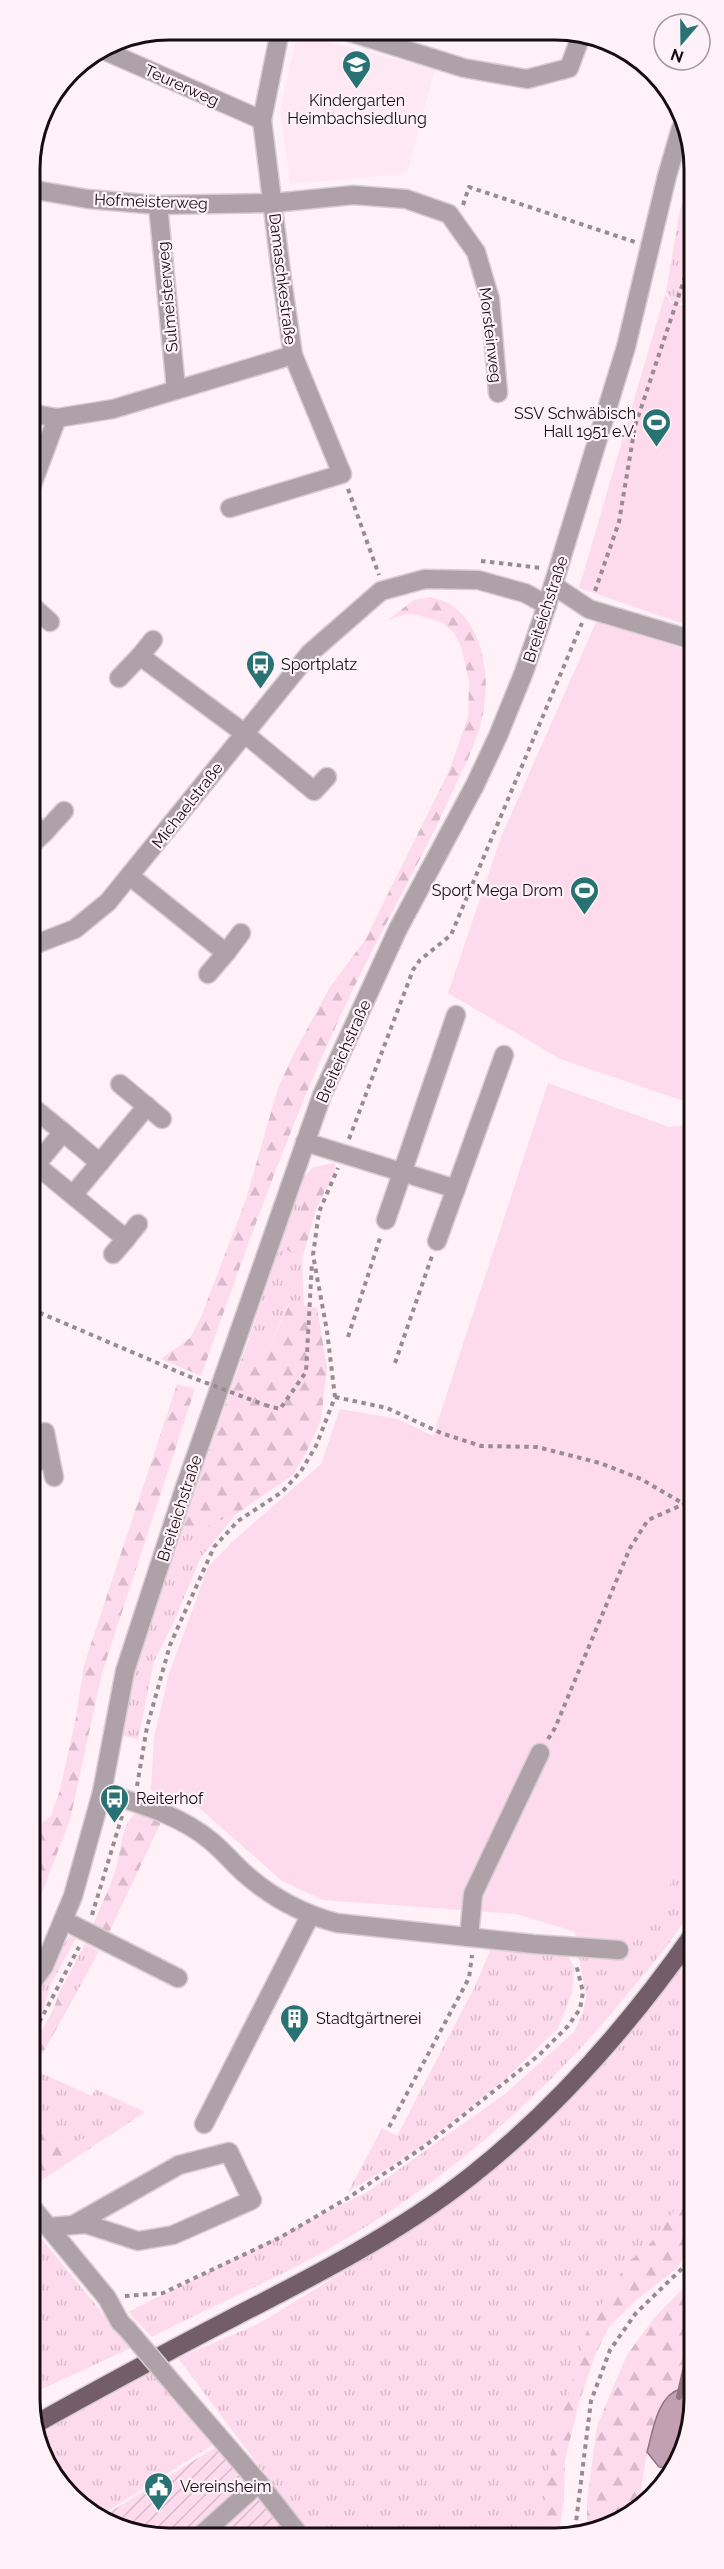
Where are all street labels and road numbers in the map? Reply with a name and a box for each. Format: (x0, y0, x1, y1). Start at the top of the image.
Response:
street label: Teurerweg (142, 61, 222, 110)
street label: Hofmeisterweg (94, 190, 208, 213)
street label: Damaschkestraße (265, 212, 300, 346)
street label: Sulmeisterweg (153, 241, 182, 353)
street label: Morsteinweg (475, 286, 506, 384)
street label: Breiteichstraße (519, 554, 572, 665)
street label: Michaelstraße (148, 759, 227, 852)
street label: Breiteichstraße (312, 997, 375, 1106)
street label: Breiteichstraße (153, 1453, 206, 1564)

